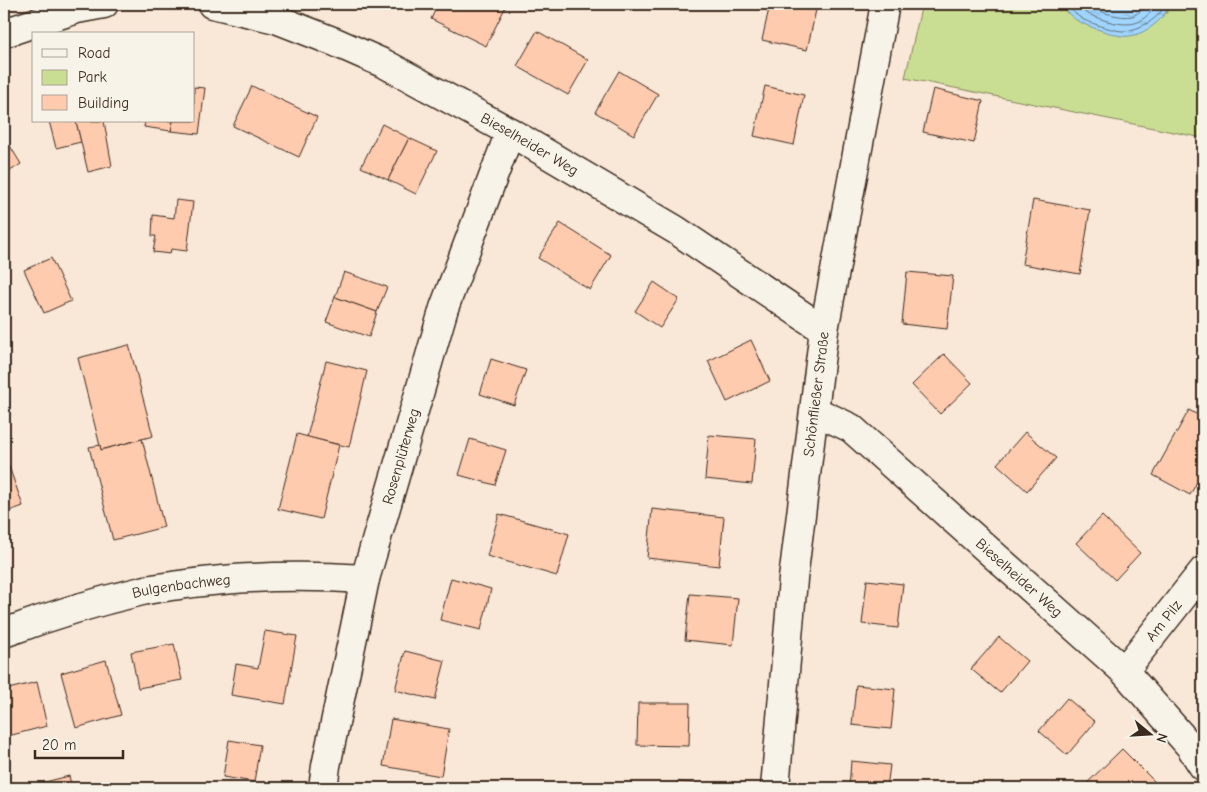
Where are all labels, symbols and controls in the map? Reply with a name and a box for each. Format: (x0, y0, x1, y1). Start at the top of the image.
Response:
legend (32, 32, 195, 122)
text: Road (78, 44, 110, 62)
text: Park (78, 68, 107, 86)
text: Building (78, 94, 129, 112)
street label: Bieselheider Weg (478, 109, 582, 179)
street label: Schönfließer Straße (799, 330, 833, 458)
street label: Rosenplüterweg (378, 406, 423, 506)
street label: Bieselheider Weg (972, 534, 1066, 621)
street label: Bulgenbachweg (130, 570, 231, 602)
street label: Am Pilz (1142, 596, 1186, 645)
north arrow (1124, 710, 1174, 760)
scale bar (35, 727, 122, 759)
text: N (1152, 731, 1171, 745)
text: 20 m (42, 736, 76, 754)

